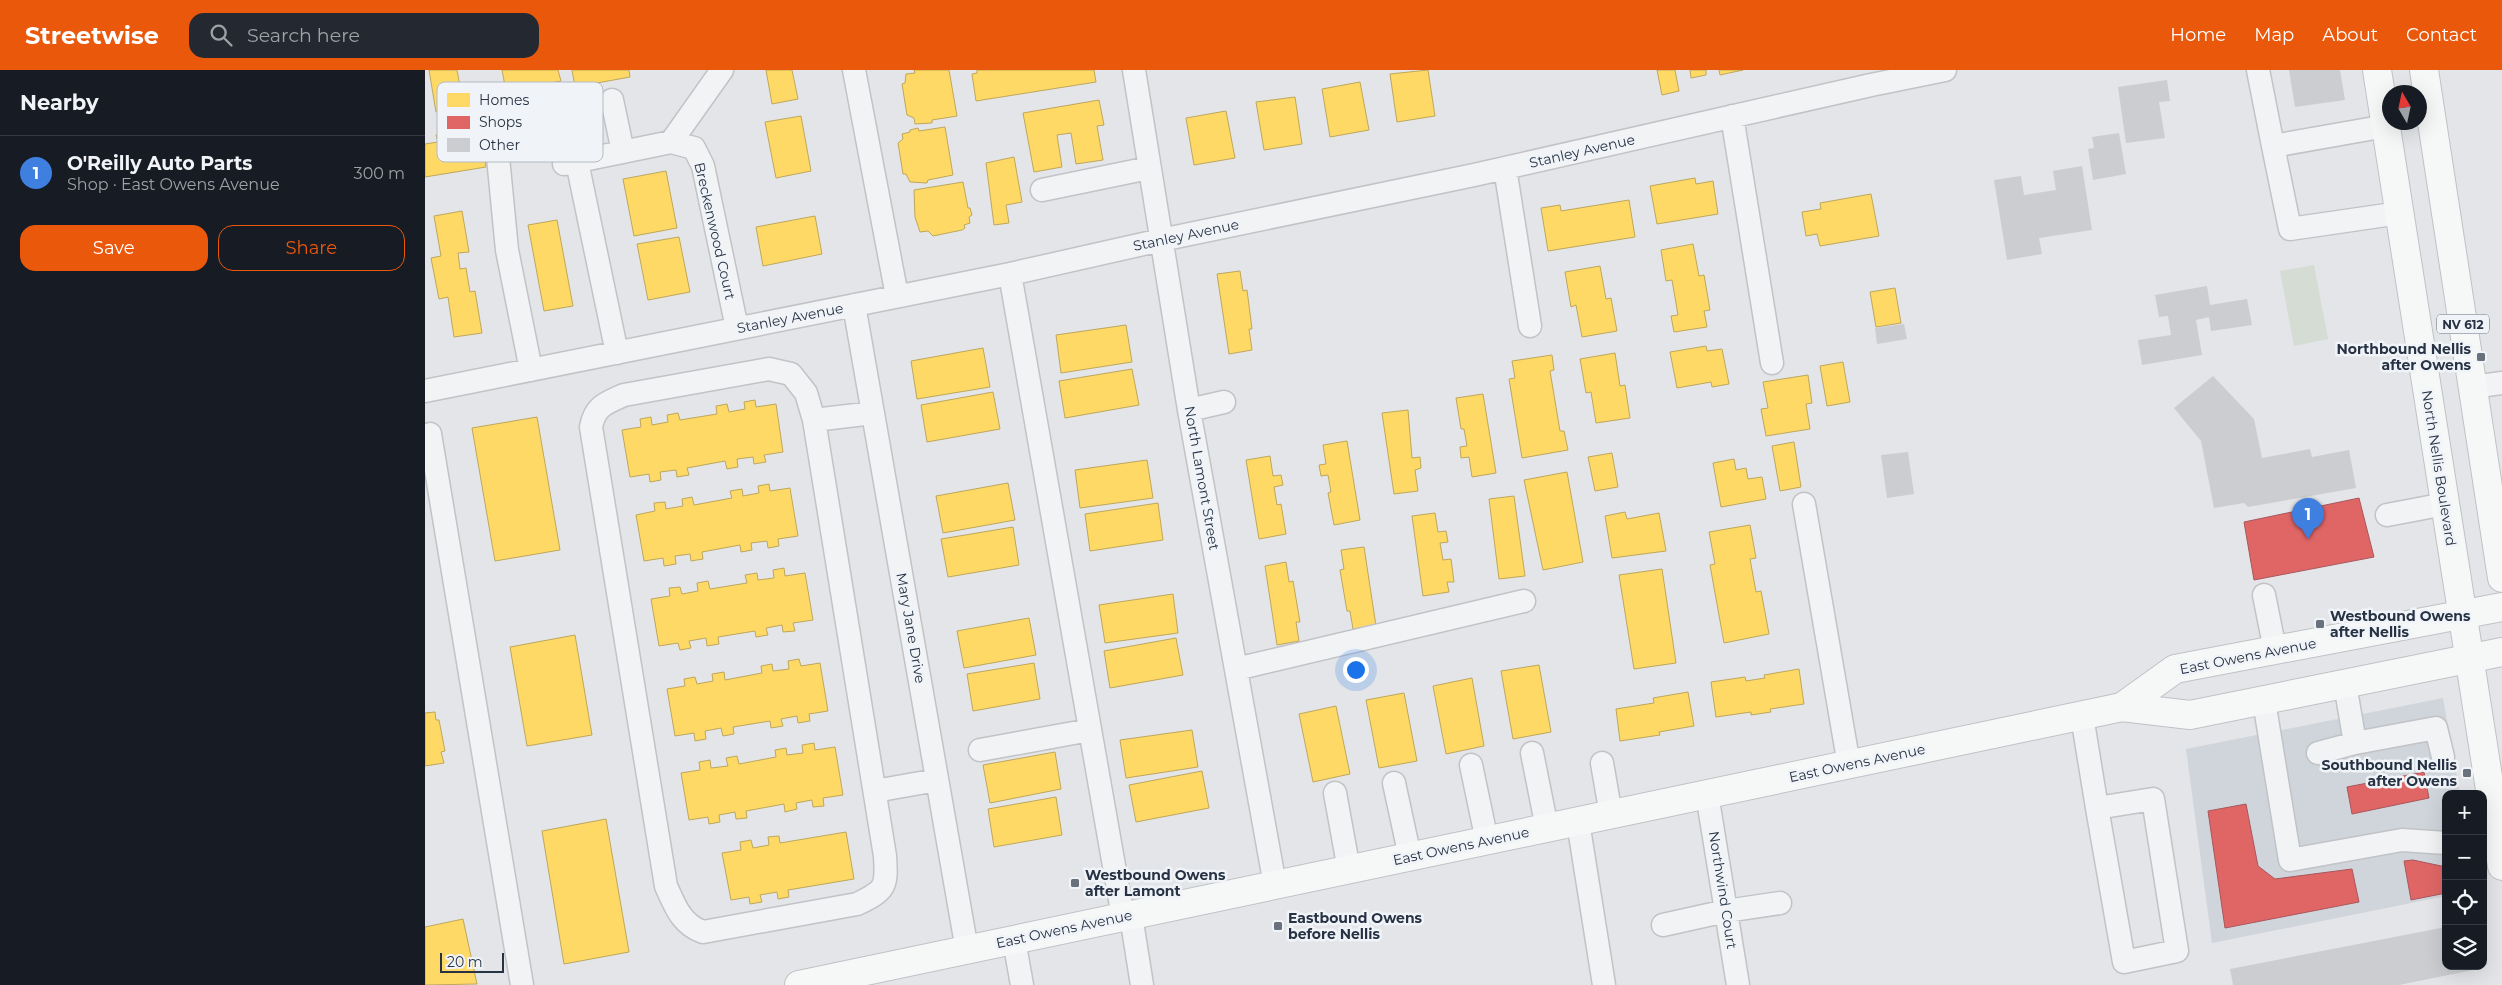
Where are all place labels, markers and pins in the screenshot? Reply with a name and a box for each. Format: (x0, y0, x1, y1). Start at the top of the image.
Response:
place label: Northbound Nellis after Owens (2336, 340, 2472, 374)
marker: Northbound Nellis after Owens (2475, 351, 2487, 363)
pin: 1 (2292, 498, 2324, 539)
place label: Westbound Owens after Nellis (2330, 607, 2471, 641)
marker: Westbound Owens after Nellis (2314, 618, 2326, 630)
place label: Southbound Nellis after Owens (2321, 756, 2458, 790)
marker: Southbound Nellis after Owens (2461, 767, 2473, 779)
place label: Westbound Owens after Lamont (1085, 866, 1226, 900)
marker: Westbound Owens after Lamont (1069, 877, 1081, 889)
place label: Eastbound Owens before Nellis (1288, 909, 1423, 943)
marker: Eastbound Owens before Nellis (1272, 920, 1284, 932)

